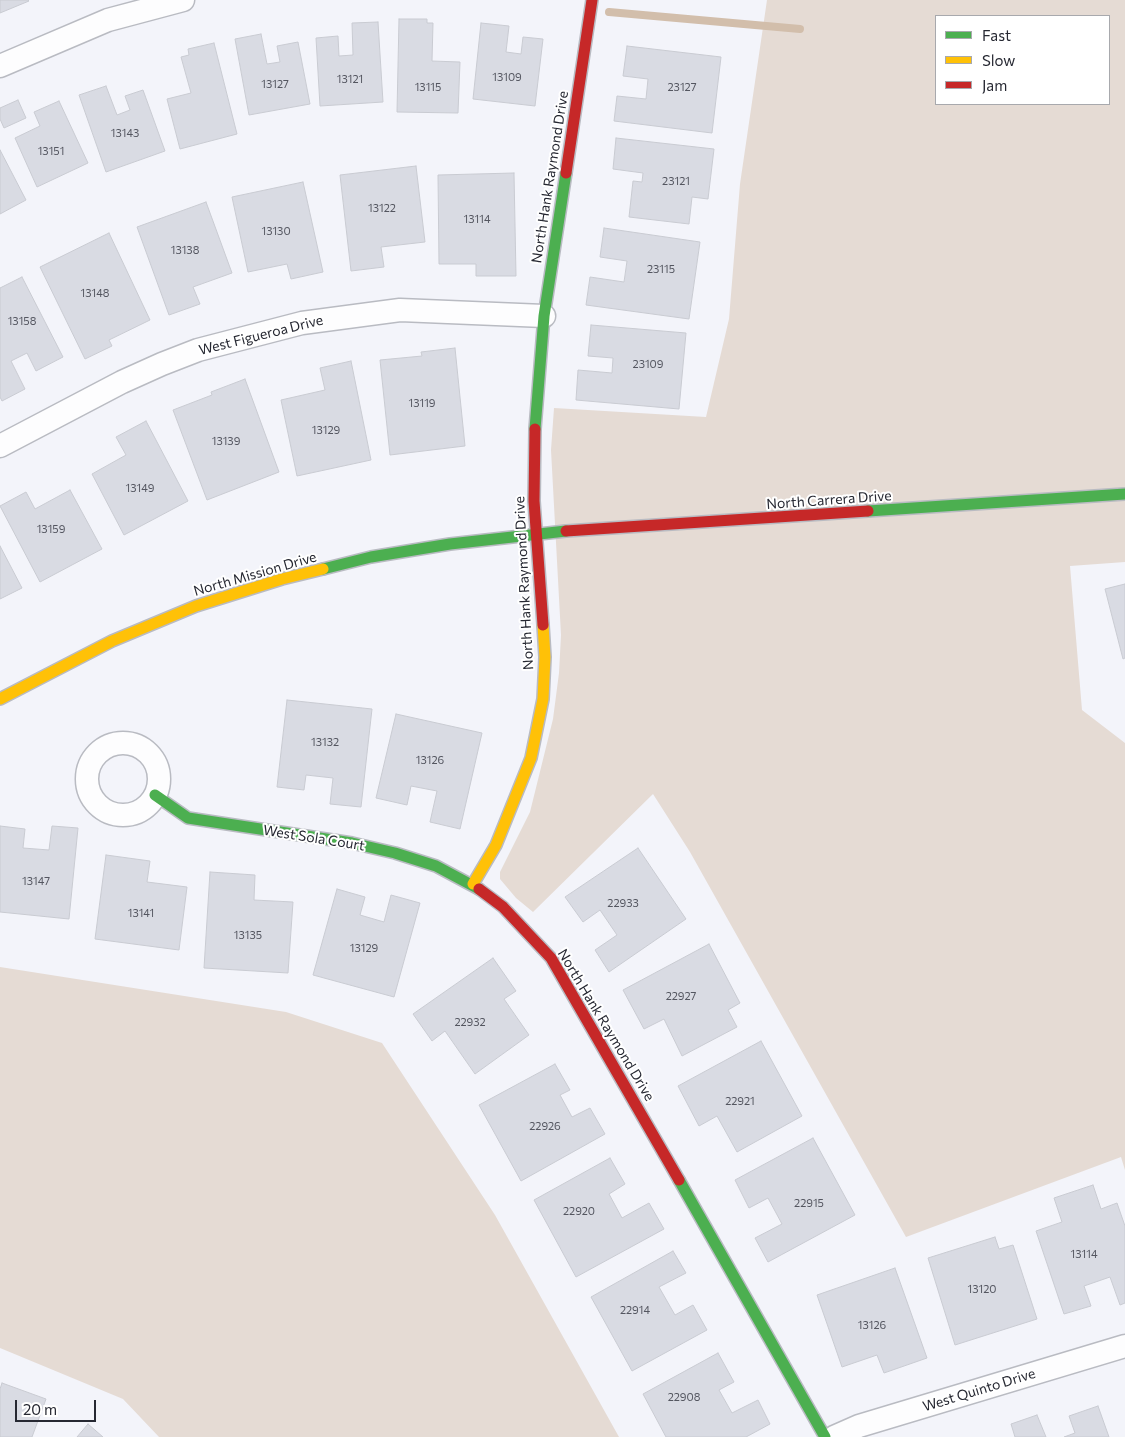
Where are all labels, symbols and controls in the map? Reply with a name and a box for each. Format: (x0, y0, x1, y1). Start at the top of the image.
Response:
legend (935, 15, 1110, 105)
text: Fast (982, 26, 1011, 44)
text: Slow (982, 51, 1015, 69)
house number: 13109 (492, 70, 522, 84)
house number: 13121 (337, 72, 363, 86)
text: Jam (982, 76, 1007, 94)
house number: 13127 (261, 77, 289, 91)
house number: 13115 (415, 80, 441, 94)
house number: 23127 (668, 80, 696, 94)
street label: North Hank Raymond Drive (528, 90, 572, 264)
house number: 13143 (111, 126, 139, 140)
house number: 13151 (38, 144, 64, 158)
house number: 23121 (662, 174, 690, 188)
house number: 13122 (368, 201, 396, 215)
house number: 13114 (464, 212, 490, 226)
house number: 13130 (261, 224, 291, 238)
house number: 13138 (171, 243, 199, 257)
house number: 23115 (647, 262, 675, 276)
house number: 13148 (81, 286, 109, 300)
street label: West Figueroa Drive (197, 311, 325, 359)
house number: 13158 (8, 314, 36, 328)
house number: 23109 (633, 357, 663, 371)
house number: 13119 (408, 396, 436, 410)
house number: 13129 (312, 423, 340, 437)
house number: 13139 (212, 434, 240, 448)
house number: 13149 (126, 481, 154, 495)
street label: North Carrera Drive (766, 487, 892, 513)
street label: North Hank Raymond Drive (511, 496, 537, 670)
house number: 13159 (37, 522, 65, 536)
street label: North Mission Drive (192, 548, 318, 600)
house number: 13132 (311, 735, 339, 749)
house number: 13126 (416, 753, 444, 767)
street label: West Sola Court (262, 822, 366, 854)
house number: 13147 (22, 874, 50, 888)
house number: 22933 (607, 896, 639, 910)
house number: 13141 (128, 906, 154, 920)
house number: 13135 (234, 928, 262, 942)
house number: 13129 (350, 941, 378, 955)
street label: North Hank Raymond Drive (554, 946, 658, 1104)
house number: 22927 (666, 989, 696, 1003)
house number: 22932 (454, 1015, 486, 1029)
house number: 22921 (725, 1094, 755, 1108)
house number: 22926 (529, 1119, 561, 1133)
house number: 22915 (794, 1196, 824, 1210)
house number: 22920 (563, 1204, 595, 1218)
house number: 13114 (1071, 1247, 1097, 1261)
house number: 13120 (968, 1282, 996, 1296)
house number: 22914 (620, 1303, 650, 1317)
house number: 13126 (858, 1318, 886, 1332)
street label: West Quinto Drive (921, 1365, 1037, 1415)
scale bar (18, 1390, 99, 1422)
house number: 22908 (668, 1390, 700, 1404)
text: 20 m (23, 1400, 57, 1418)

